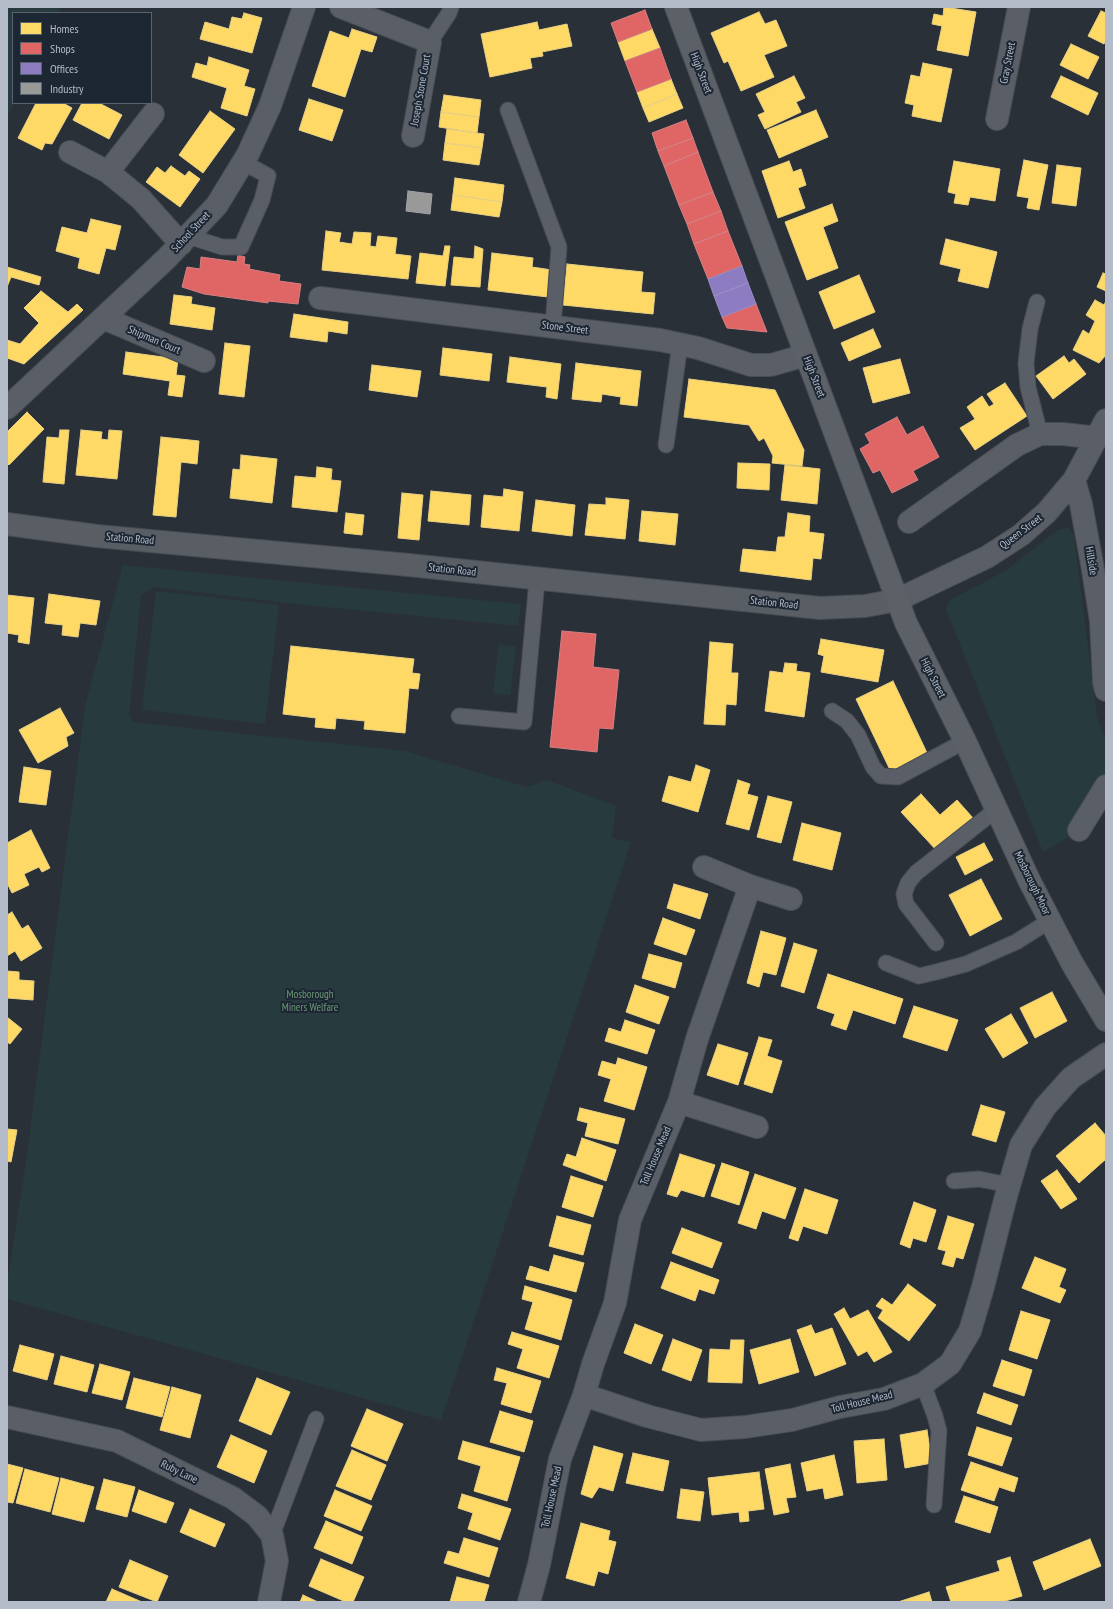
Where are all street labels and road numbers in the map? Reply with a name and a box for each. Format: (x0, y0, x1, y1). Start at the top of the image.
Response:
street label: Gray Street (998, 41, 1018, 85)
street label: High Street (687, 51, 715, 95)
street label: Joseph Stone Court (408, 53, 434, 127)
street label: School Street (169, 209, 213, 255)
street label: Stone Street (541, 319, 589, 337)
street label: Shipman Court (126, 323, 182, 357)
street label: High Street (800, 355, 828, 399)
street label: Queen Street (997, 512, 1045, 552)
street label: Station Road (105, 530, 155, 548)
street label: Hillside (1082, 546, 1100, 576)
street label: Station Road (427, 561, 477, 579)
street label: Station Road (749, 594, 799, 612)
street label: High Street (917, 656, 949, 700)
street label: Mosborough Moor (1011, 849, 1053, 917)
street label: Toll House Mead (638, 1125, 674, 1187)
street label: Toll House Mead (830, 1388, 894, 1416)
street label: Ruby Lane (158, 1457, 200, 1487)
street label: Toll House Mead (539, 1465, 565, 1529)

